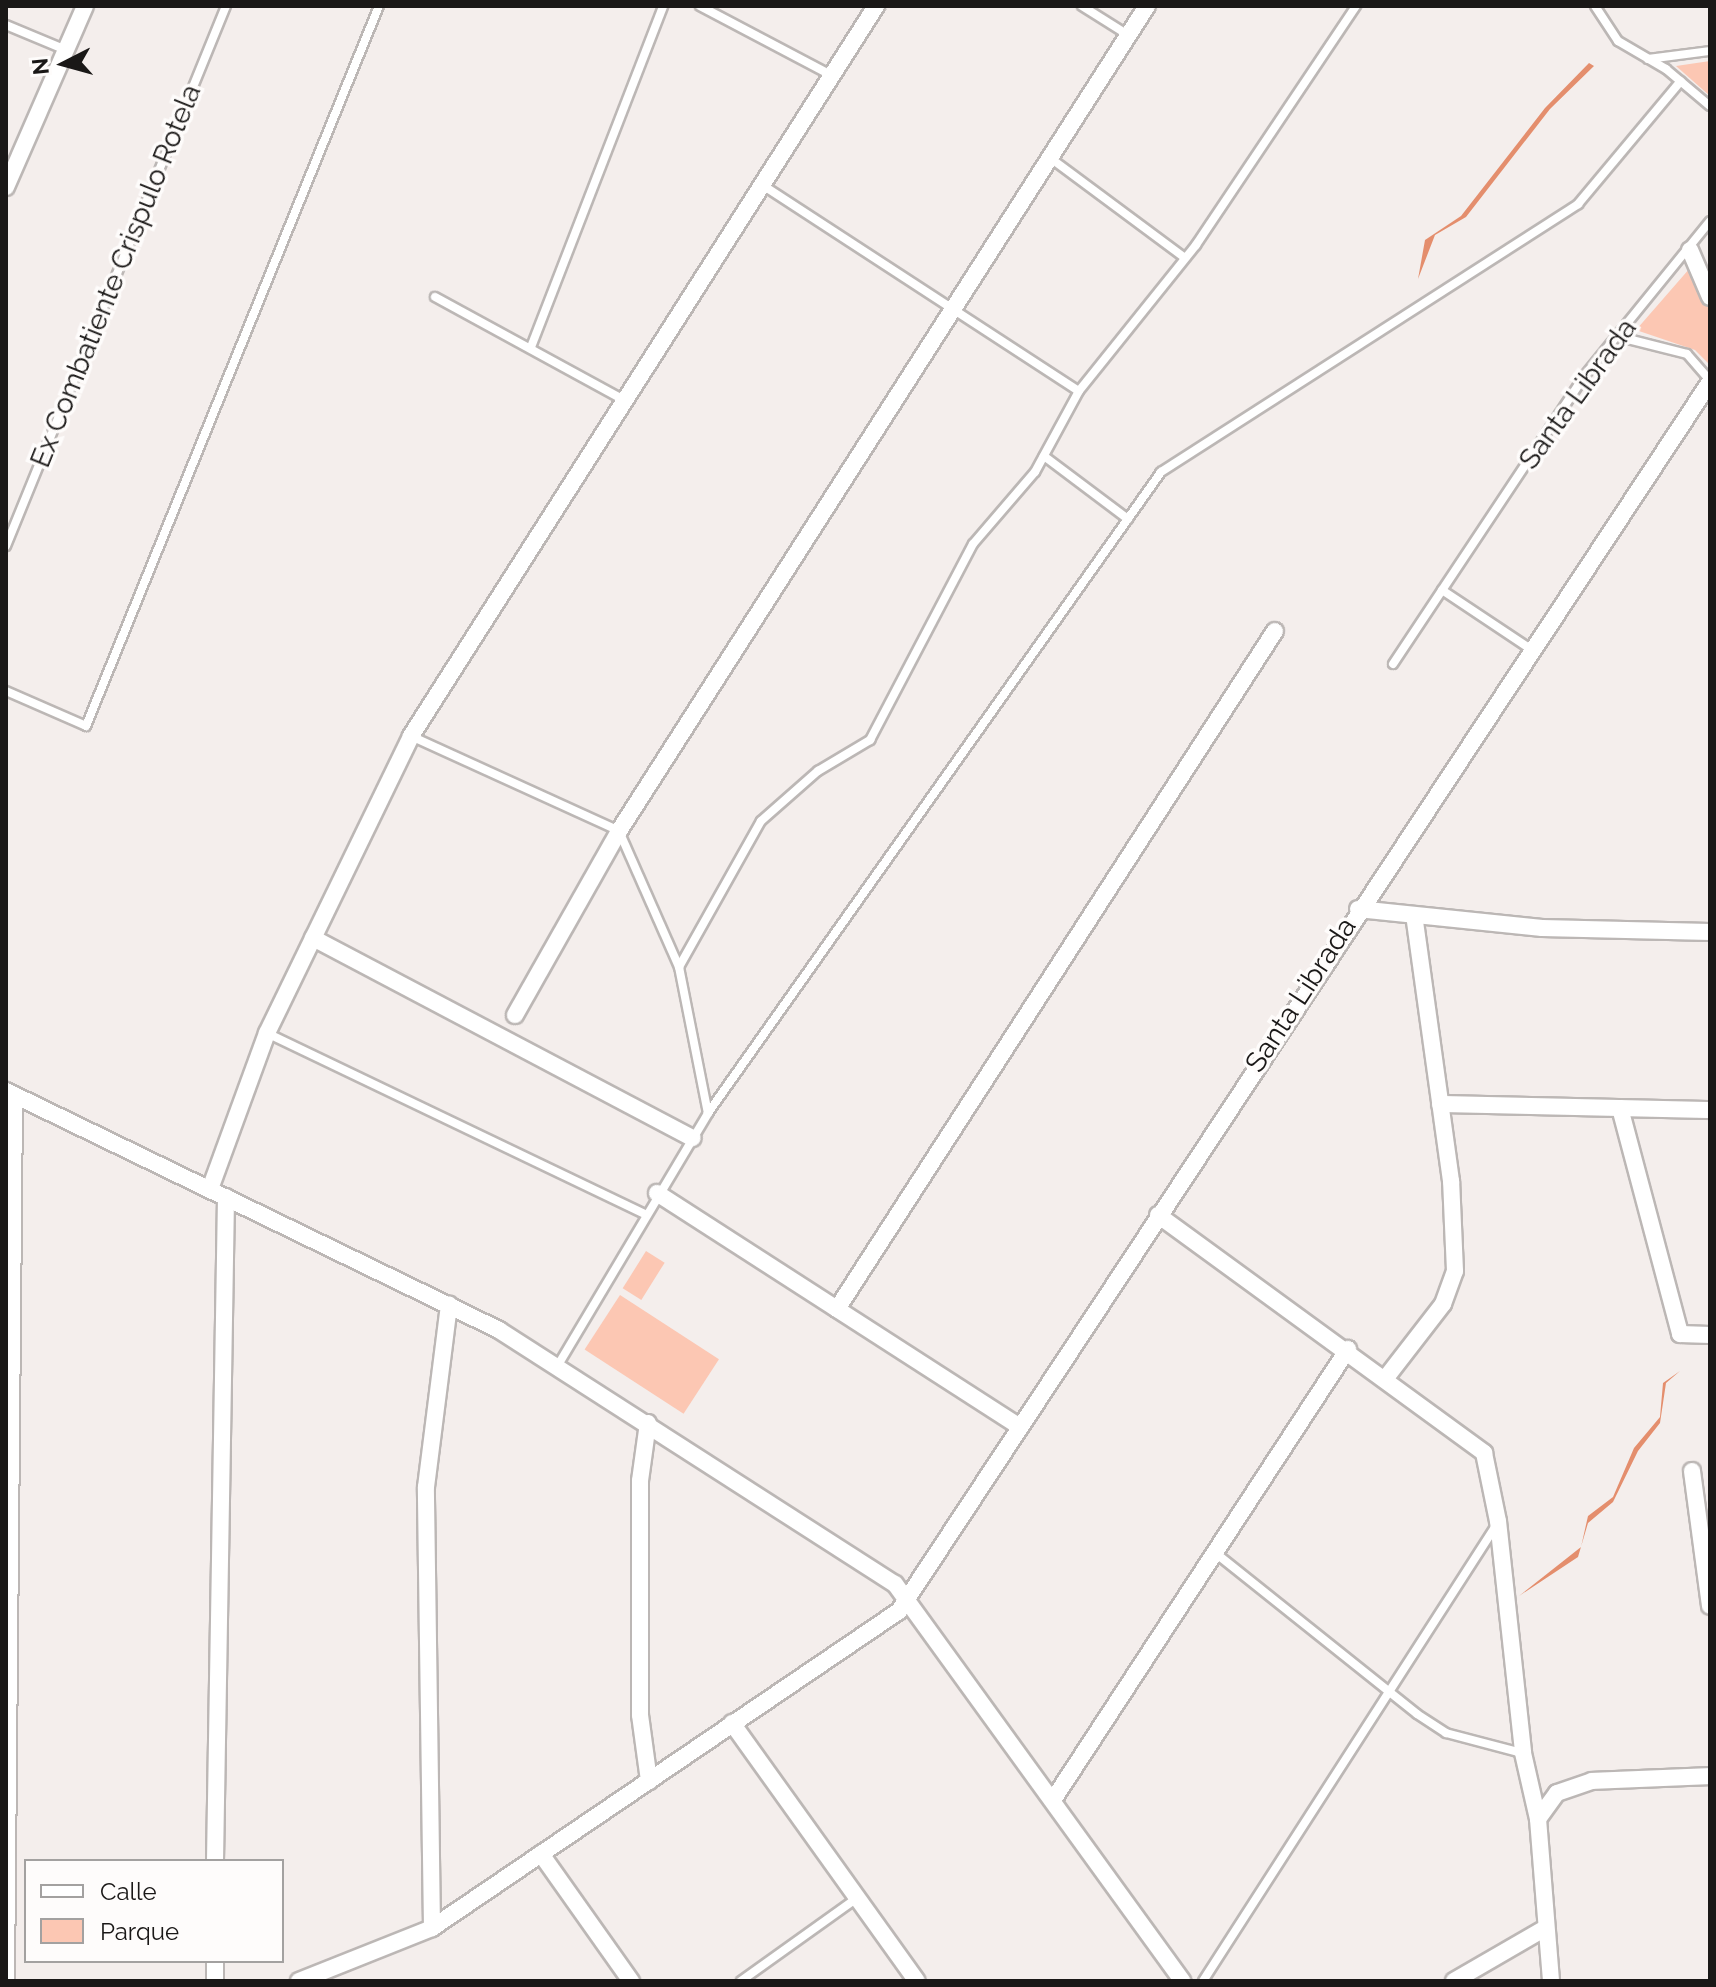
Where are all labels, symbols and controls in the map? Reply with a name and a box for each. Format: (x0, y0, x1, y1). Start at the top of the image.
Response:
north arrow (24, 24, 104, 104)
text: N (26, 57, 54, 76)
street label: Ex Combatiente Crispulo Rotela (24, 80, 208, 472)
street label: Santa Librada (1512, 312, 1644, 476)
street label: Santa Librada (1239, 911, 1363, 1079)
legend (24, 1859, 284, 1963)
text: Calle (100, 1877, 157, 1906)
text: Parque (100, 1917, 179, 1946)

